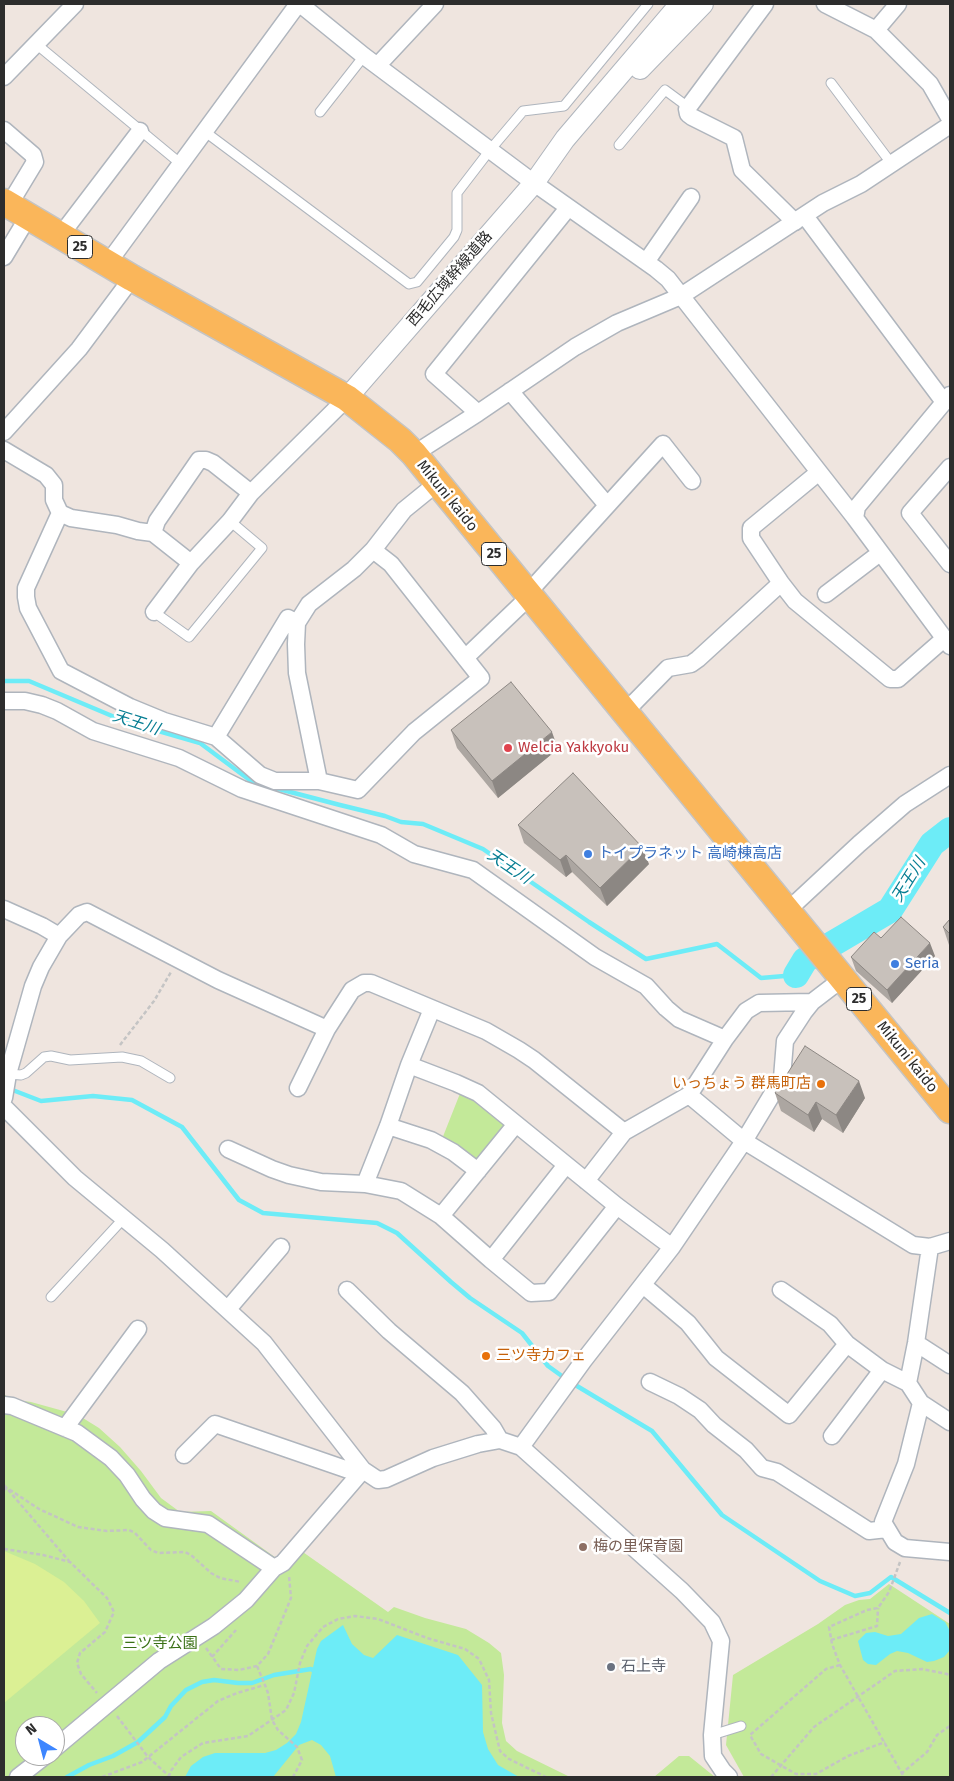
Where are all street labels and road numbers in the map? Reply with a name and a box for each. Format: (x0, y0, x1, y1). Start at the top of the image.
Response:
street label: 西毛広域幹線道路 (404, 228, 496, 330)
road number: 25 (68, 236, 92, 258)
street label: Mikuni kaido (413, 457, 481, 535)
road number: 25 (482, 542, 506, 566)
road number: 25 (846, 988, 872, 1011)
street label: Mikuni kaido (873, 1018, 941, 1096)

